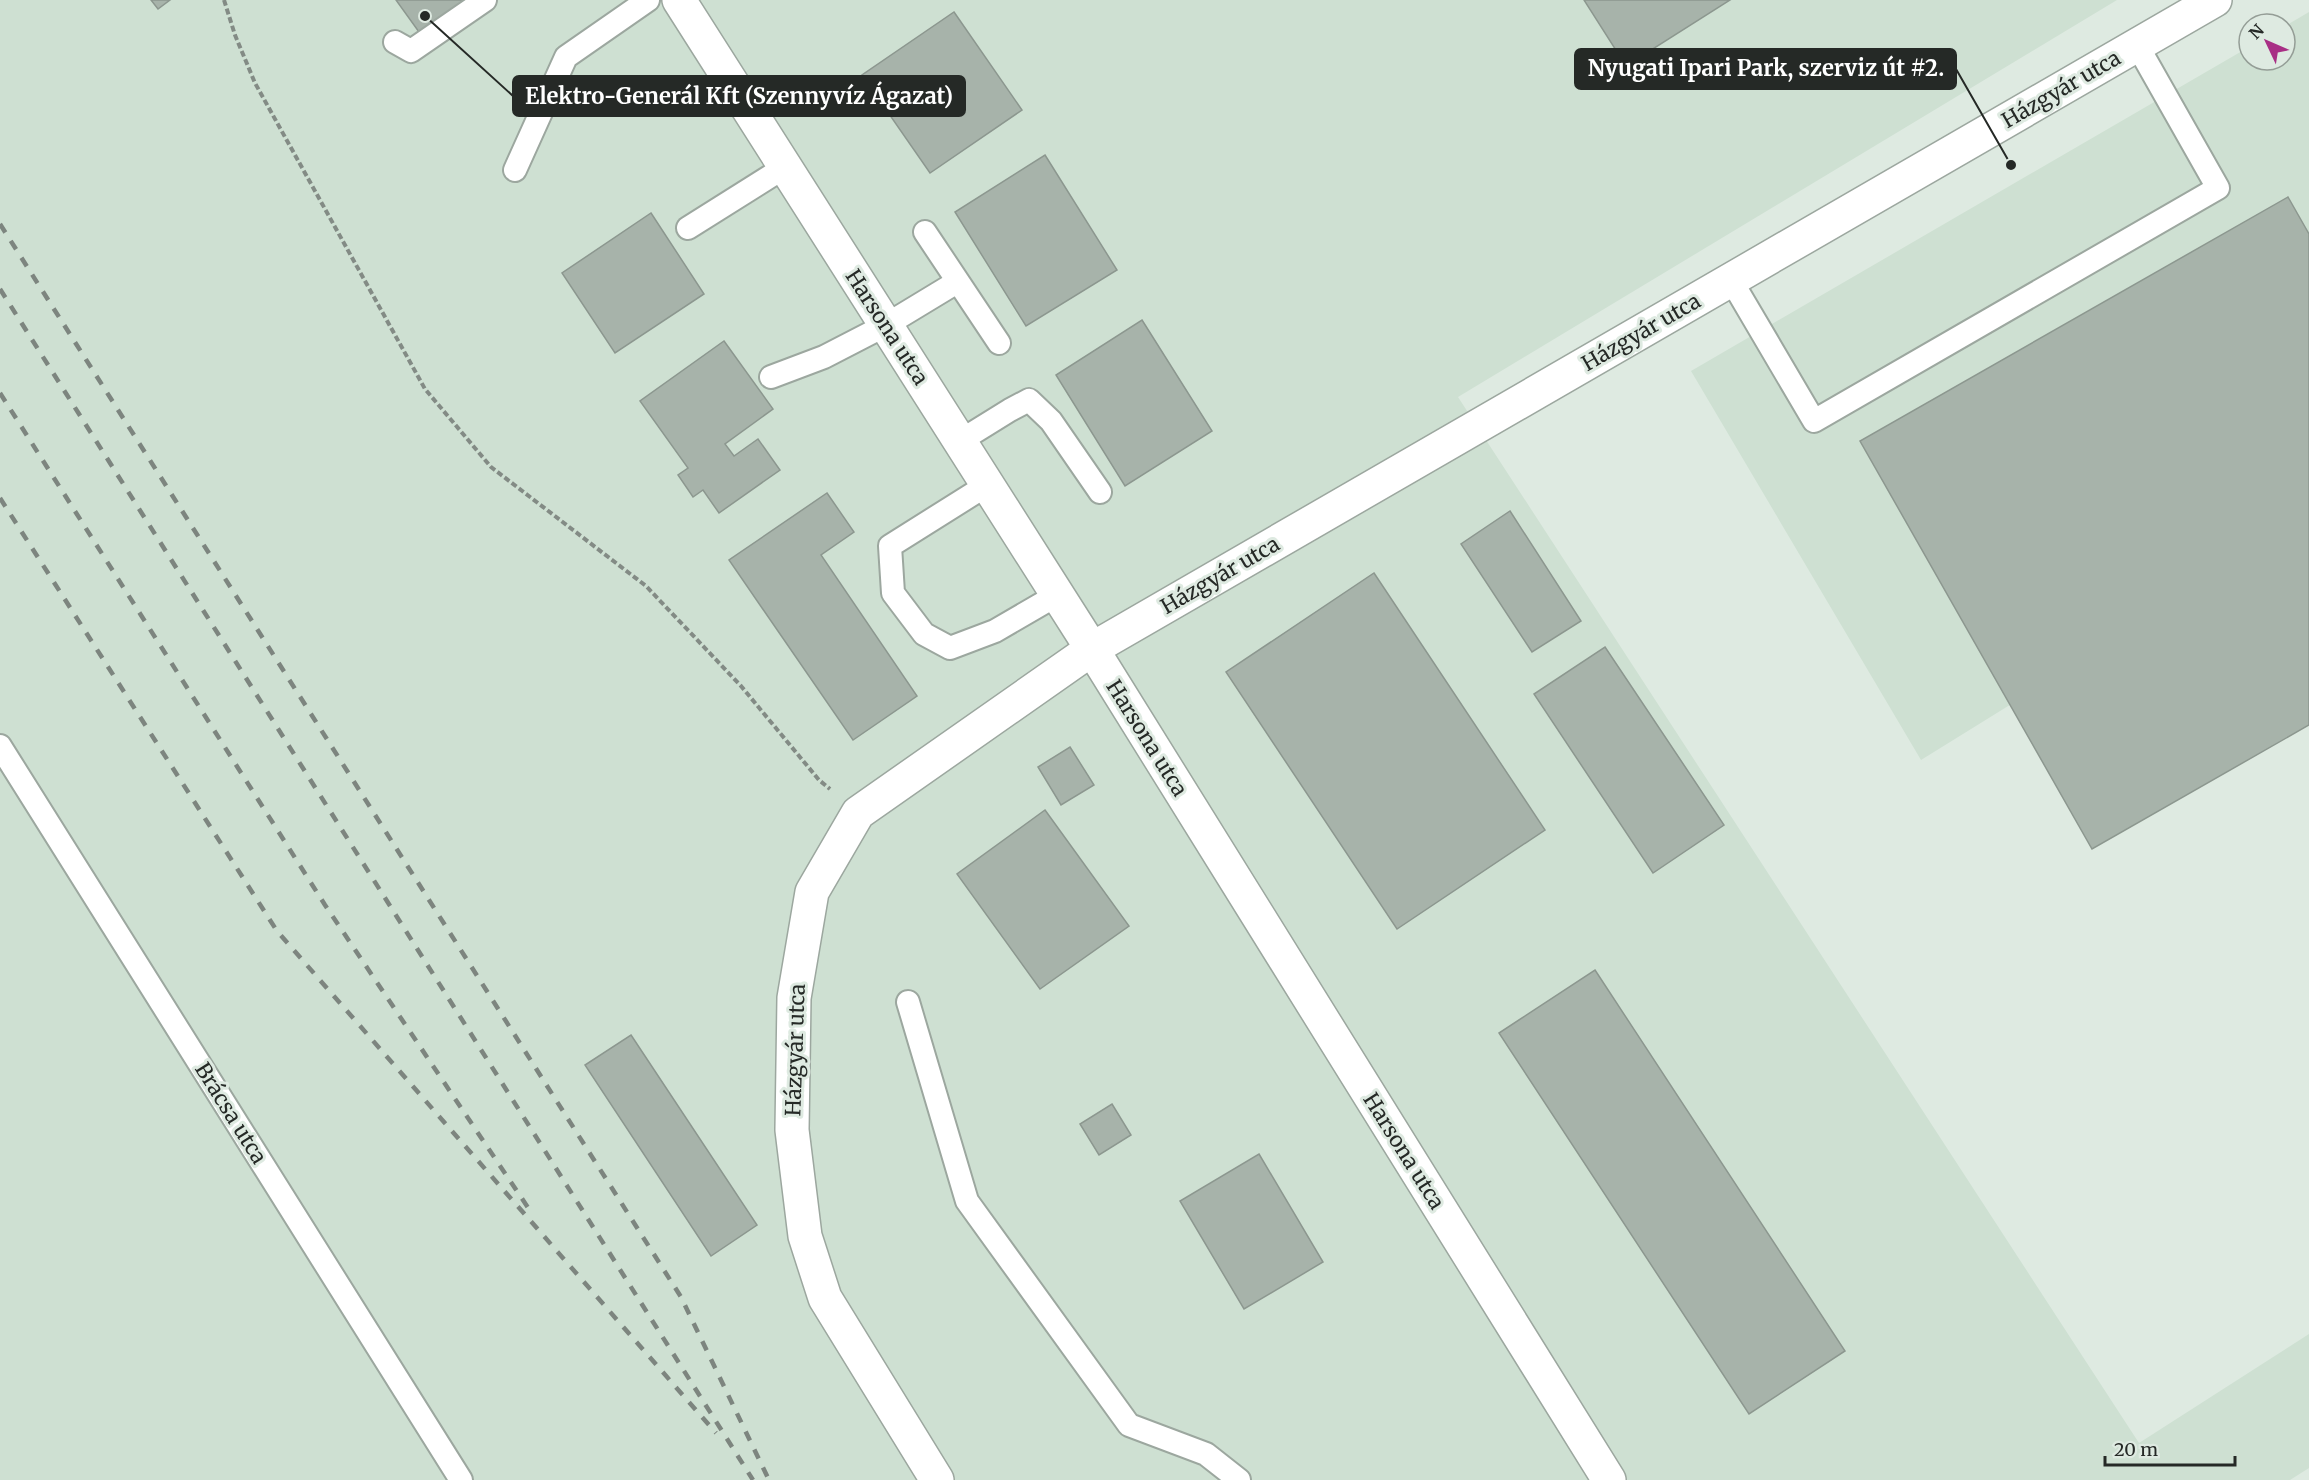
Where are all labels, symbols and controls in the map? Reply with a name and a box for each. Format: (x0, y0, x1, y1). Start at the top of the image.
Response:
north arrow (2237, 12, 2297, 72)
text: N (2245, 20, 2268, 43)
street label: Házgyár utca (1997, 44, 2125, 134)
callout: Nyugati Ipari Park, szerviz út #2. (1575, 49, 1956, 89)
text: Nyugati Ipari Park, szerviz út #2. (1588, 54, 1944, 83)
callout: Elektro-Generál Kft (Szennyvíz Ágazat) (513, 76, 965, 116)
text: Elektro-Generál Kft (Szennyvíz Ágazat) (525, 81, 953, 110)
street label: Harsona utca (840, 264, 934, 390)
street label: Házgyár utca (1577, 287, 1705, 377)
street label: Házgyár utca (1156, 530, 1284, 620)
street label: Harsona utca (1100, 675, 1194, 801)
street label: Házgyár utca (779, 983, 811, 1117)
street label: Brácsa utca (189, 1057, 273, 1169)
street label: Harsona utca (1357, 1088, 1451, 1214)
scale bar (2105, 1429, 2236, 1467)
text: 20 m (2114, 1438, 2158, 1461)

